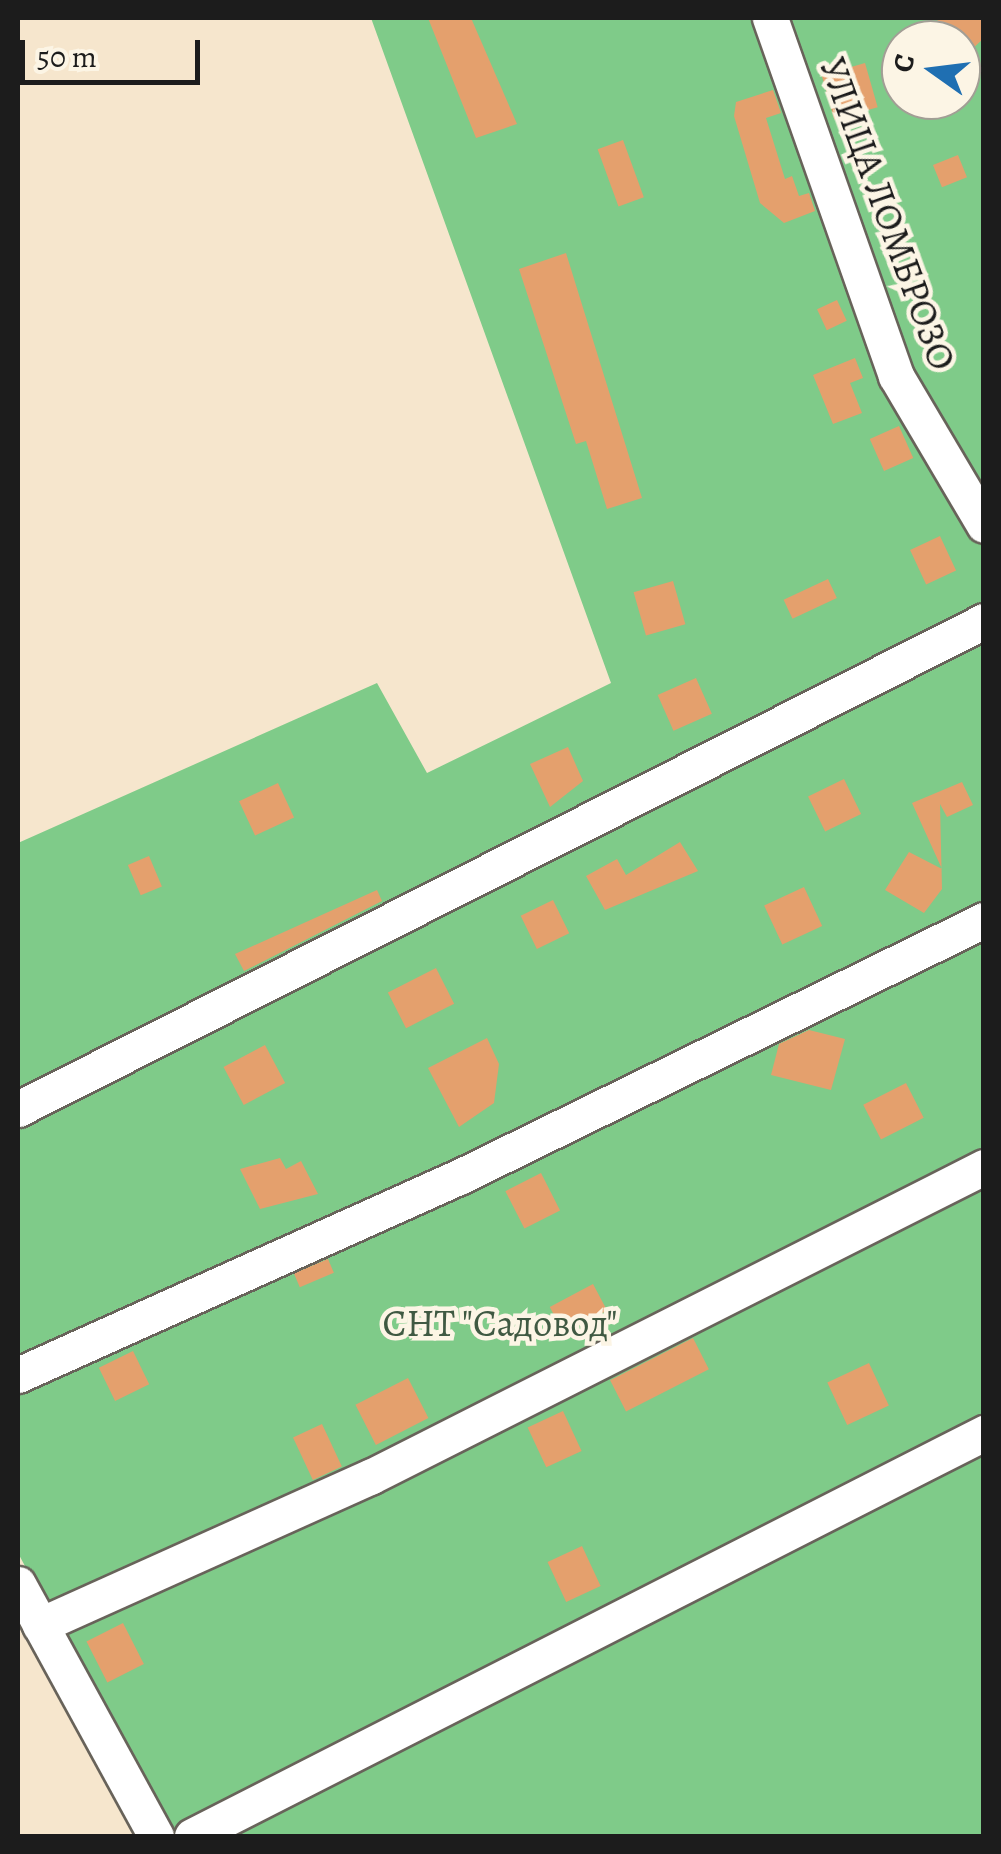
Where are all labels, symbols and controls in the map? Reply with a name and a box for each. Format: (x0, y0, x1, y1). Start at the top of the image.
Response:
scale bar (25, 20, 205, 82)
north arrow (881, 20, 981, 120)
text: 50 m (37, 37, 97, 77)
text: С (883, 50, 924, 76)
street label: УЛИЦА ЛОМБРОЗО (809, 52, 965, 376)
park label: СНТ "Садовод" (382, 1301, 618, 1347)

